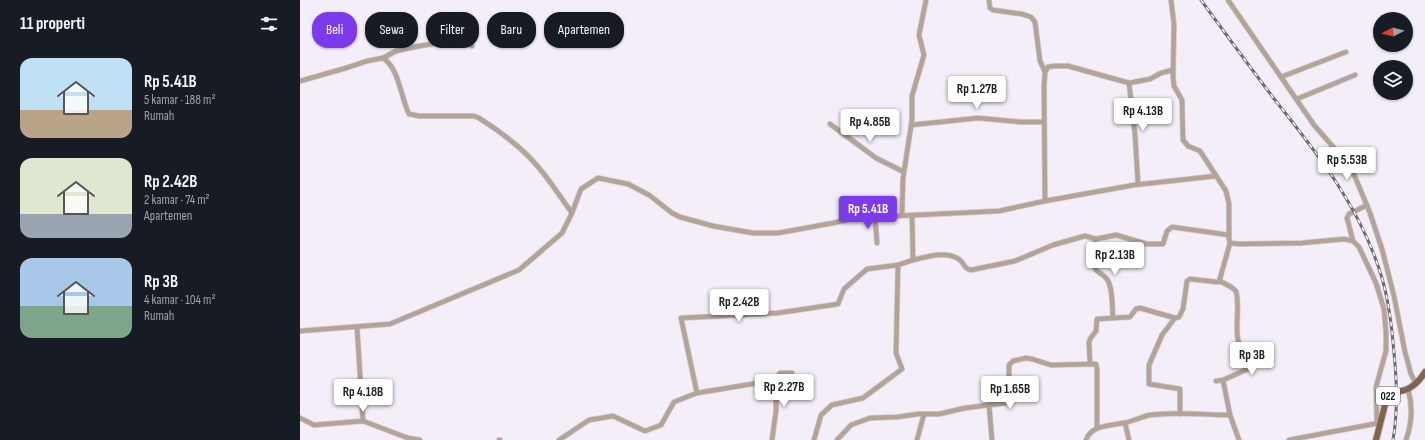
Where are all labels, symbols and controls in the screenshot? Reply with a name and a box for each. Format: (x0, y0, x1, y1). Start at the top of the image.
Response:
chip: Beli (312, 12, 357, 48)
chip: Sewa (365, 12, 418, 48)
chip: Filter (426, 12, 479, 48)
chip: Baru (487, 12, 536, 48)
chip: Apartemen (544, 12, 624, 48)
north arrow (1373, 12, 1413, 52)
map controls (1373, 12, 1413, 100)
icon: filters (258, 13, 280, 35)
text: 11 properti (20, 14, 85, 34)
button: layers (1373, 60, 1413, 100)
text: Rp 5.41B (144, 72, 197, 92)
icon: home (52, 74, 100, 122)
pin: Rp 1.27B (936, 76, 1018, 110)
text: Rp 1.27B (957, 81, 997, 97)
text: 5 kamar · 188 m² (144, 92, 215, 108)
pin: Rp 4.13B (1102, 98, 1184, 132)
text: Rp 4.13B (1123, 103, 1163, 119)
text: Rumah (144, 108, 174, 124)
pin: Rp 4.85B (829, 109, 911, 143)
text: Rp 4.85B (849, 114, 891, 130)
pin: Rp 5.53B (1306, 147, 1388, 181)
text: Rp 5.53B (1327, 152, 1367, 168)
text: Rp 2.42B (144, 172, 197, 192)
icon: home (52, 174, 100, 222)
text: 2 kamar · 74 m² (144, 192, 210, 208)
pin: Rp 5.41B (827, 196, 909, 230)
text: Rp 5.41B (848, 201, 888, 217)
text: Apartemen (144, 208, 192, 224)
pin: Rp 2.13B (1074, 242, 1156, 276)
text: Rp 2.13B (1095, 247, 1135, 263)
text: Rp 3B (144, 272, 178, 292)
icon: home (52, 274, 100, 322)
pin: Rp 2.42B (698, 289, 780, 323)
text: 4 kamar · 104 m² (144, 292, 216, 308)
text: Rp 2.42B (719, 294, 759, 310)
text: Rumah (144, 308, 174, 324)
pin: Rp 3B (1224, 342, 1280, 376)
text: Rp 3B (1239, 347, 1265, 363)
pin: Rp 2.27B (743, 374, 825, 408)
pin: Rp 1.65B (969, 376, 1051, 410)
pin: Rp 4.18B (322, 379, 404, 413)
text: Rp 2.27B (764, 379, 804, 395)
text: Rp 1.65B (990, 381, 1030, 397)
text: Rp 4.18B (343, 384, 383, 400)
road number: 022 (1376, 387, 1400, 405)

